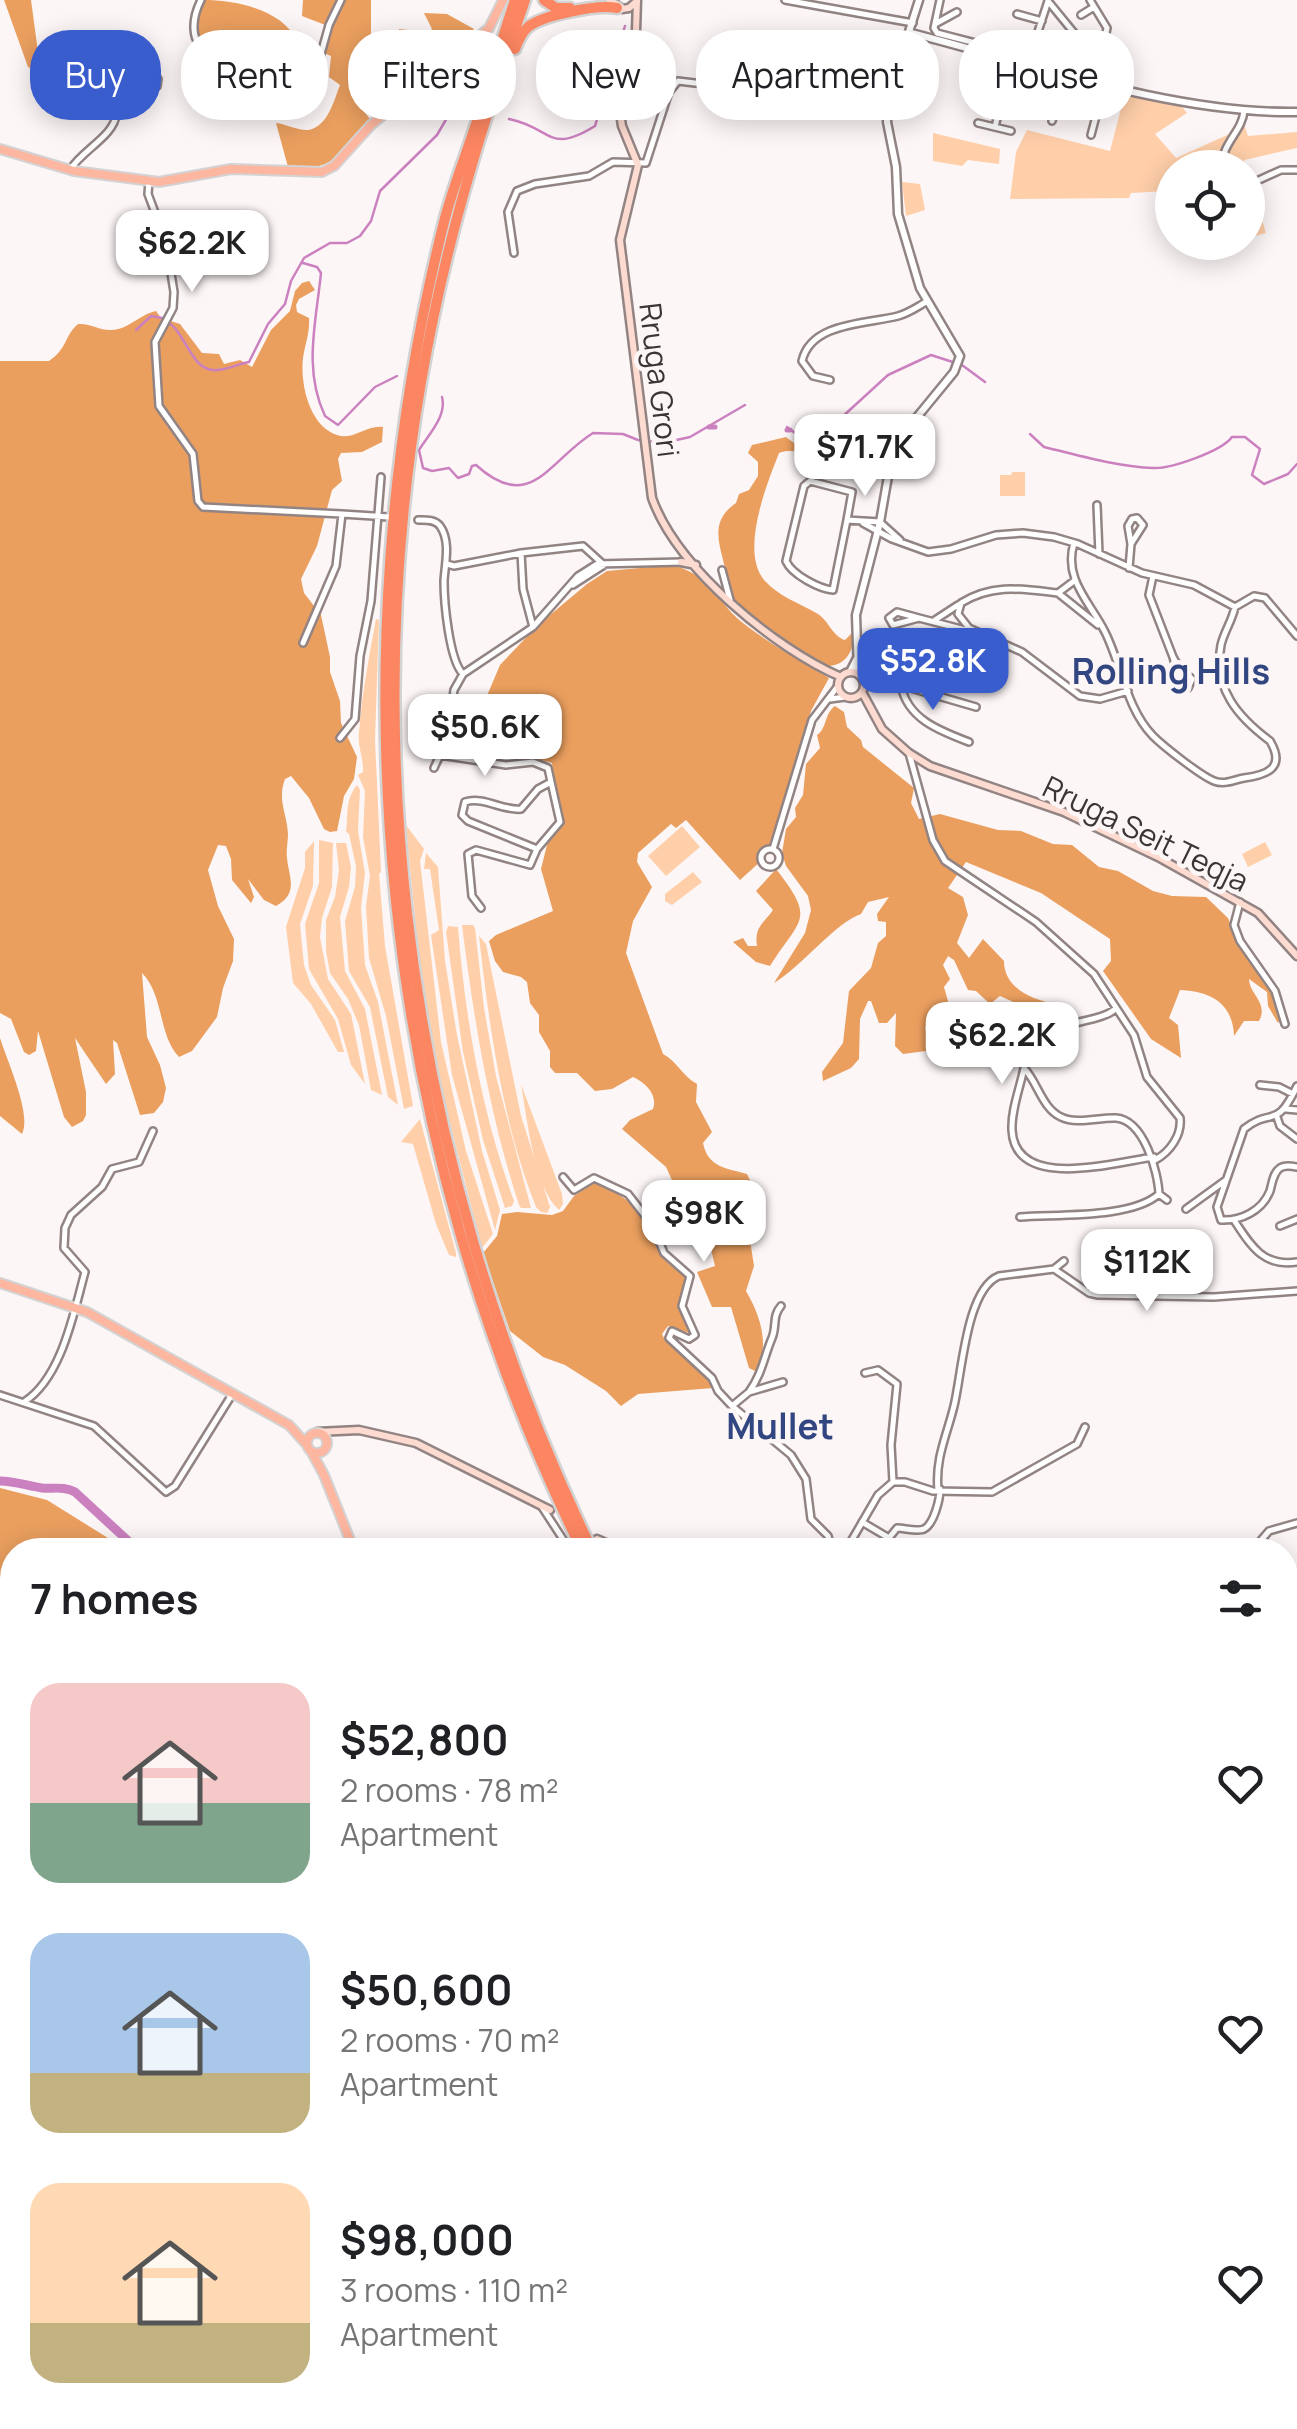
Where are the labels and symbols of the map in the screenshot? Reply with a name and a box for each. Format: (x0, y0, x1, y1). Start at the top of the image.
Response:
pin: $62.2K (111, 210, 273, 295)
street label: Rruga Grori (630, 300, 690, 460)
pin: $71.7K (784, 414, 946, 499)
pin: $52.8K (852, 628, 1014, 713)
district label: Rolling Hills (1072, 647, 1270, 695)
pin: $50.6K (404, 694, 566, 779)
street label: Rruga Seit Teqja (1036, 765, 1256, 901)
pin: $62.2K (921, 1002, 1083, 1087)
pin: $98K (645, 1180, 763, 1265)
pin: $112K (1077, 1229, 1217, 1314)
district label: Mullet (726, 1402, 834, 1450)

